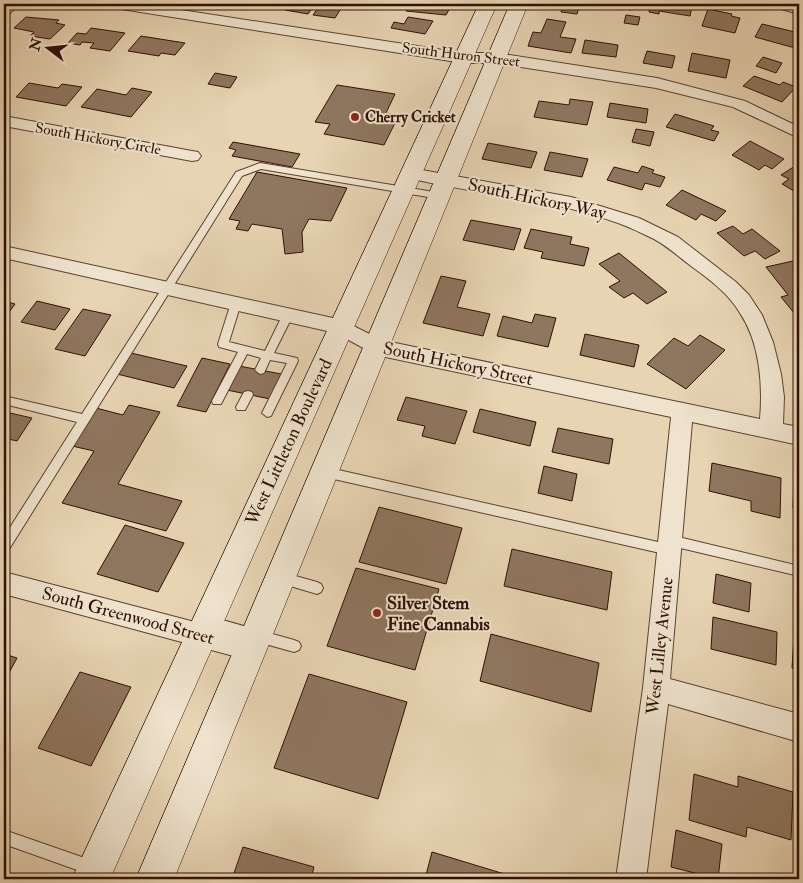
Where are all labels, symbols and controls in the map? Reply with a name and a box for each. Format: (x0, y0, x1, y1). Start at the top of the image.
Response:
north arrow (22, 22, 72, 72)
text: N (26, 36, 46, 54)
street label: South Huron Street (401, 38, 521, 72)
place label: Cherry Cricket (365, 108, 456, 128)
marker: Cherry Cricket (349, 111, 361, 123)
street label: South Hickory Circle (34, 119, 162, 159)
street label: South Hickory Way (466, 173, 609, 225)
street label: South Hickory Street (381, 337, 535, 391)
street label: West Littleton Boulevard (240, 355, 338, 530)
street label: West Lilley Avenue (641, 576, 679, 717)
street label: South Greenwood Street (39, 582, 217, 650)
place label: Silver Stem Fine Cannabis (387, 592, 490, 636)
marker: Silver Stem Fine Cannabis (371, 607, 383, 619)

